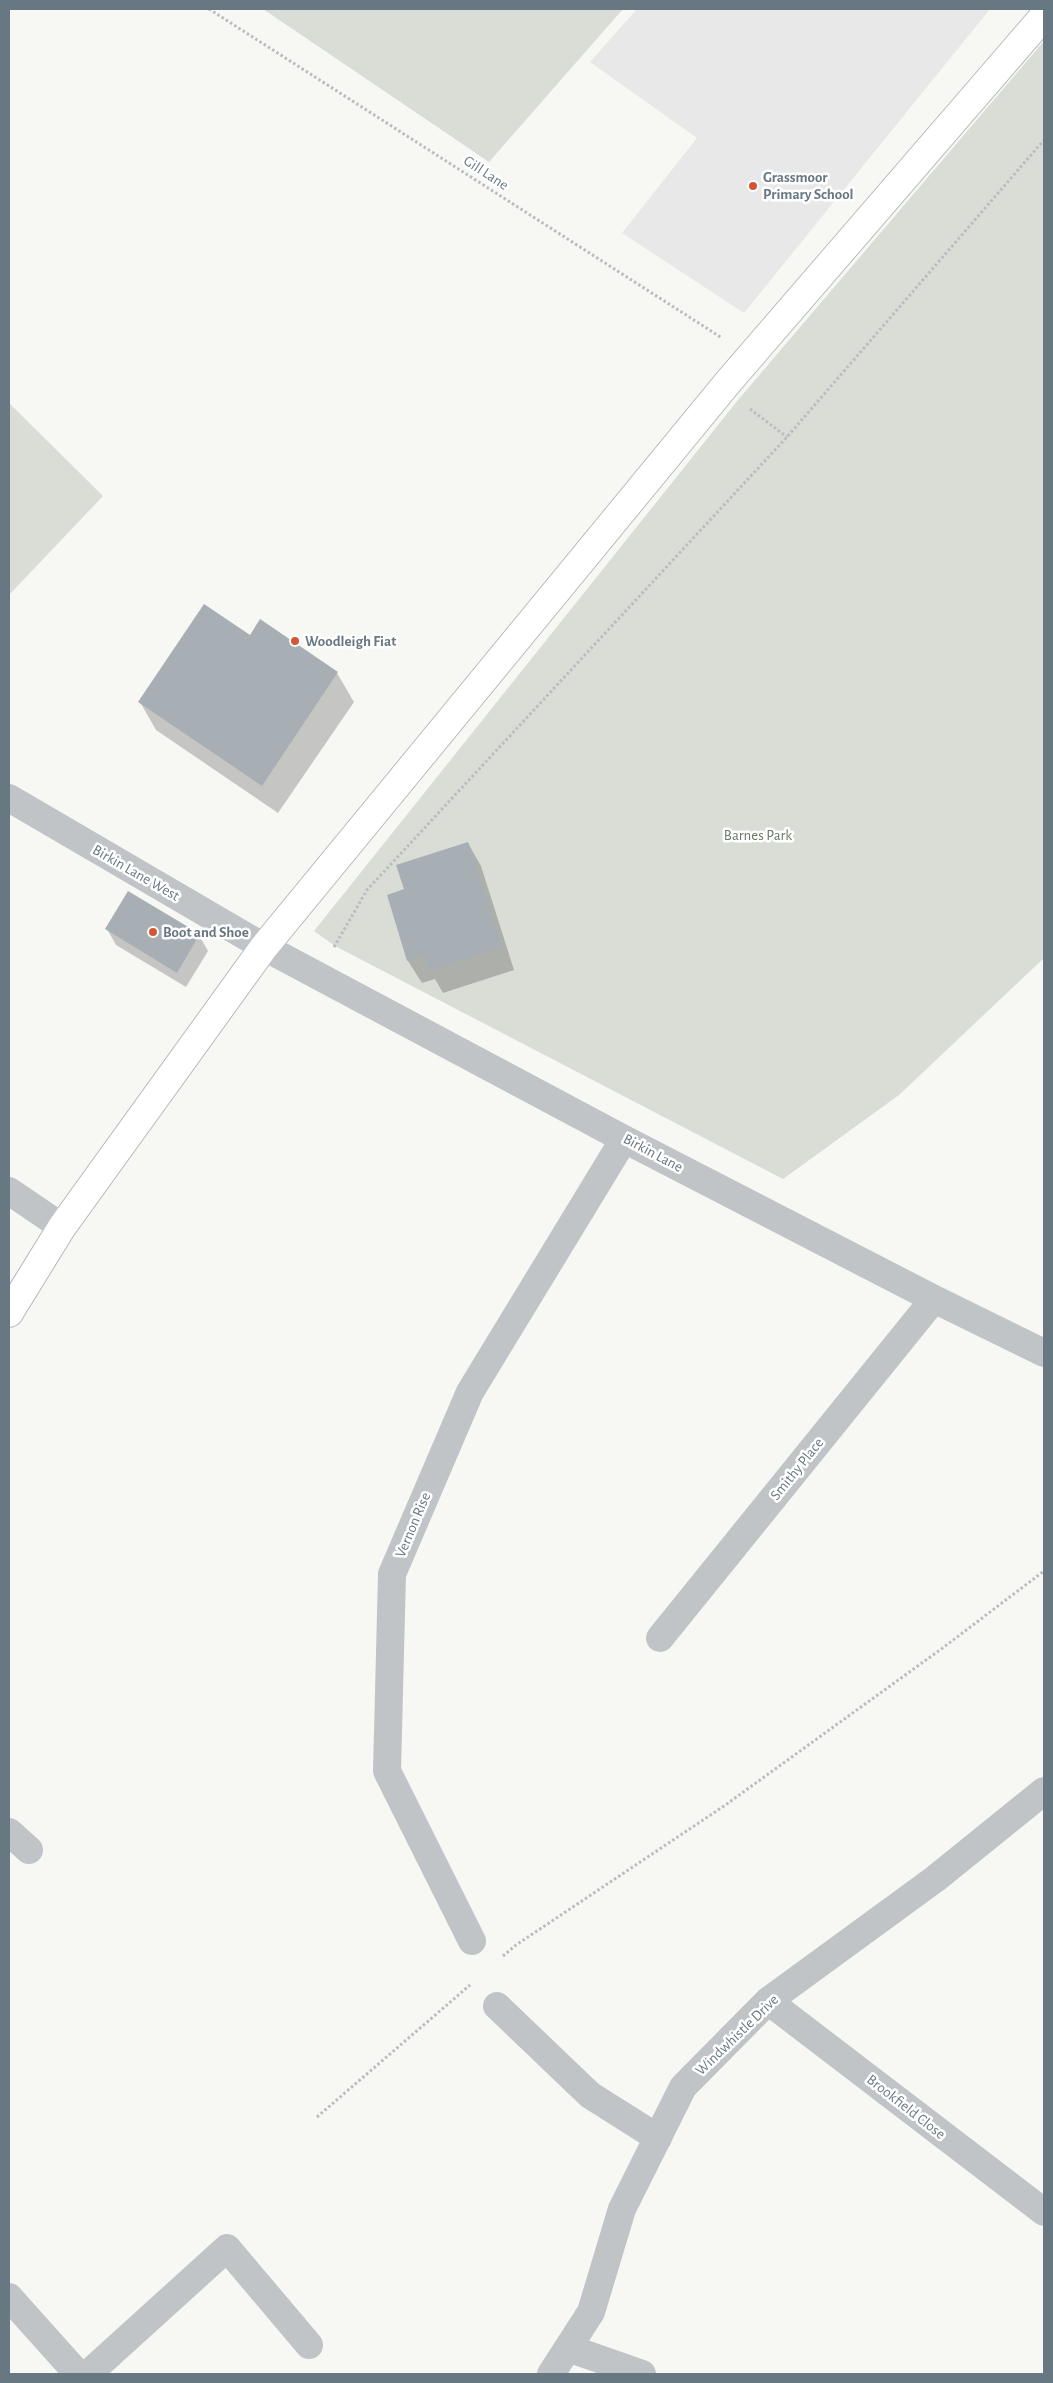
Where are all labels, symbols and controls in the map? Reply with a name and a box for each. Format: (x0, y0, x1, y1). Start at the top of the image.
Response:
street label: Gill Lane (460, 152, 512, 194)
place label: Grassmoor Primary School (763, 168, 854, 203)
marker: Grassmoor Primary School (747, 180, 759, 192)
place label: Woodleigh Fiat (305, 632, 396, 650)
marker: Woodleigh Fiat (289, 635, 301, 647)
park label: Barnes Park (724, 826, 792, 844)
street label: Birkin Lane West (89, 841, 183, 905)
place label: Boot and Shoe (163, 923, 249, 941)
marker: Boot and Shoe (147, 926, 159, 938)
street label: Birkin Lane (620, 1130, 686, 1176)
street label: Smithy Place (766, 1434, 828, 1504)
street label: Vernon Rise (391, 1490, 435, 1560)
street label: Windwhistle Drive (692, 1991, 782, 2079)
street label: Brookfield Close (863, 2071, 949, 2143)

